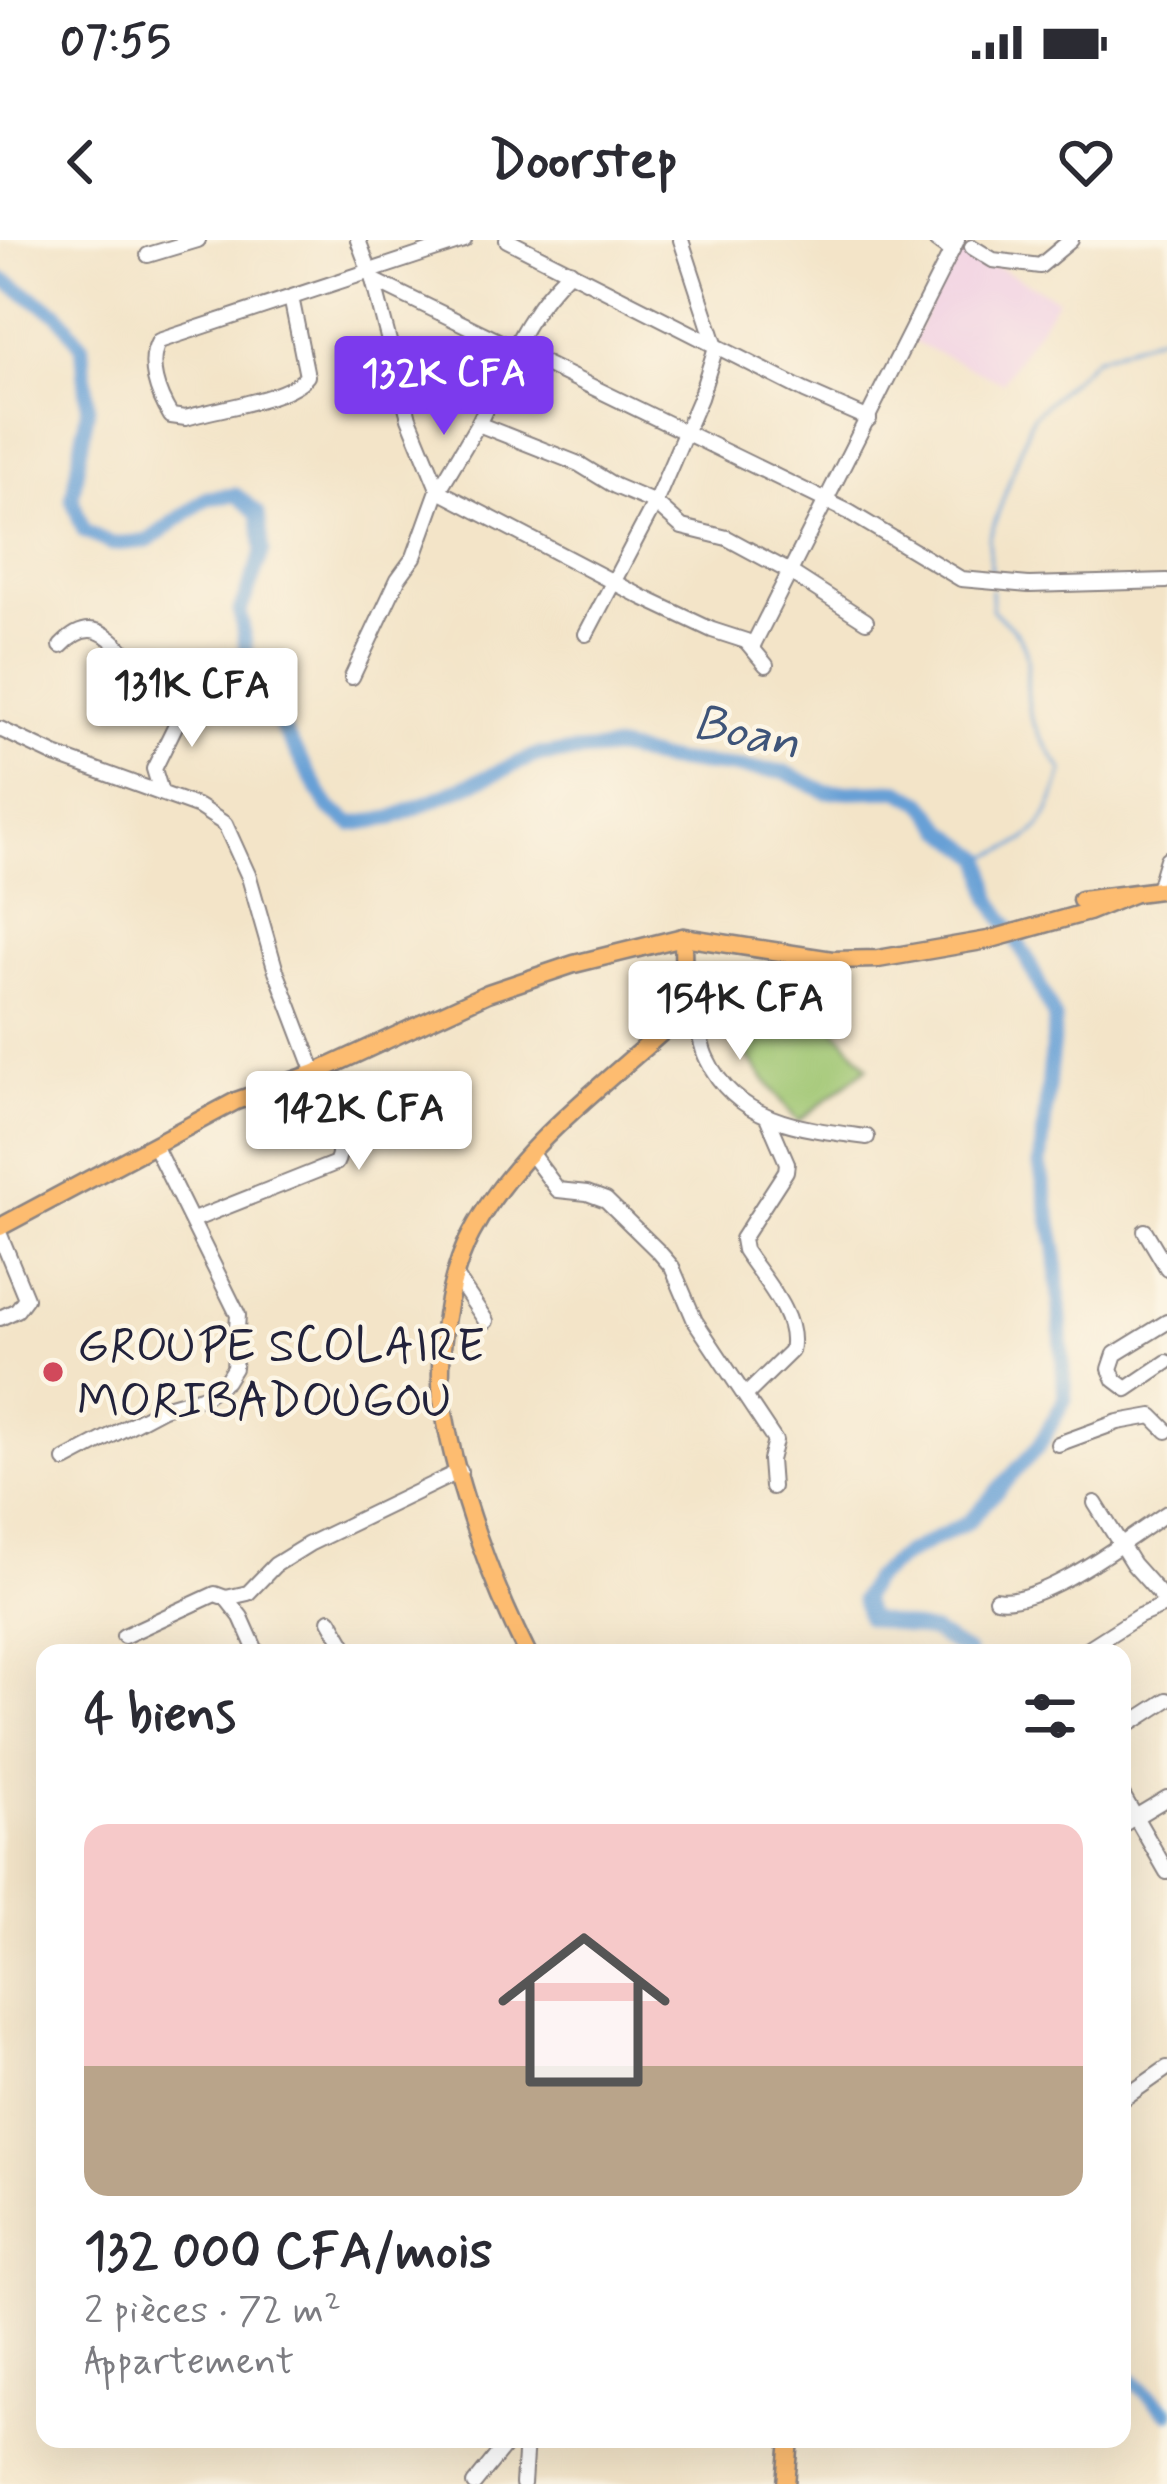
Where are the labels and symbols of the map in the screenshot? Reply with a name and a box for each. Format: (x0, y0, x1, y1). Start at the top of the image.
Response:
pin: 132K CFA (320, 336, 568, 438)
pin: 131K CFA (68, 648, 316, 750)
water label: Boan (687, 690, 806, 777)
pin: 154K CFA (616, 961, 864, 1063)
pin: 142K CFA (235, 1071, 483, 1173)
place label: GROUPE SCOLAIRE MORIBADOUGOU (77, 1316, 485, 1434)
marker: GROUPE SCOLAIRE MORIBADOUGOU (40, 1359, 66, 1385)

